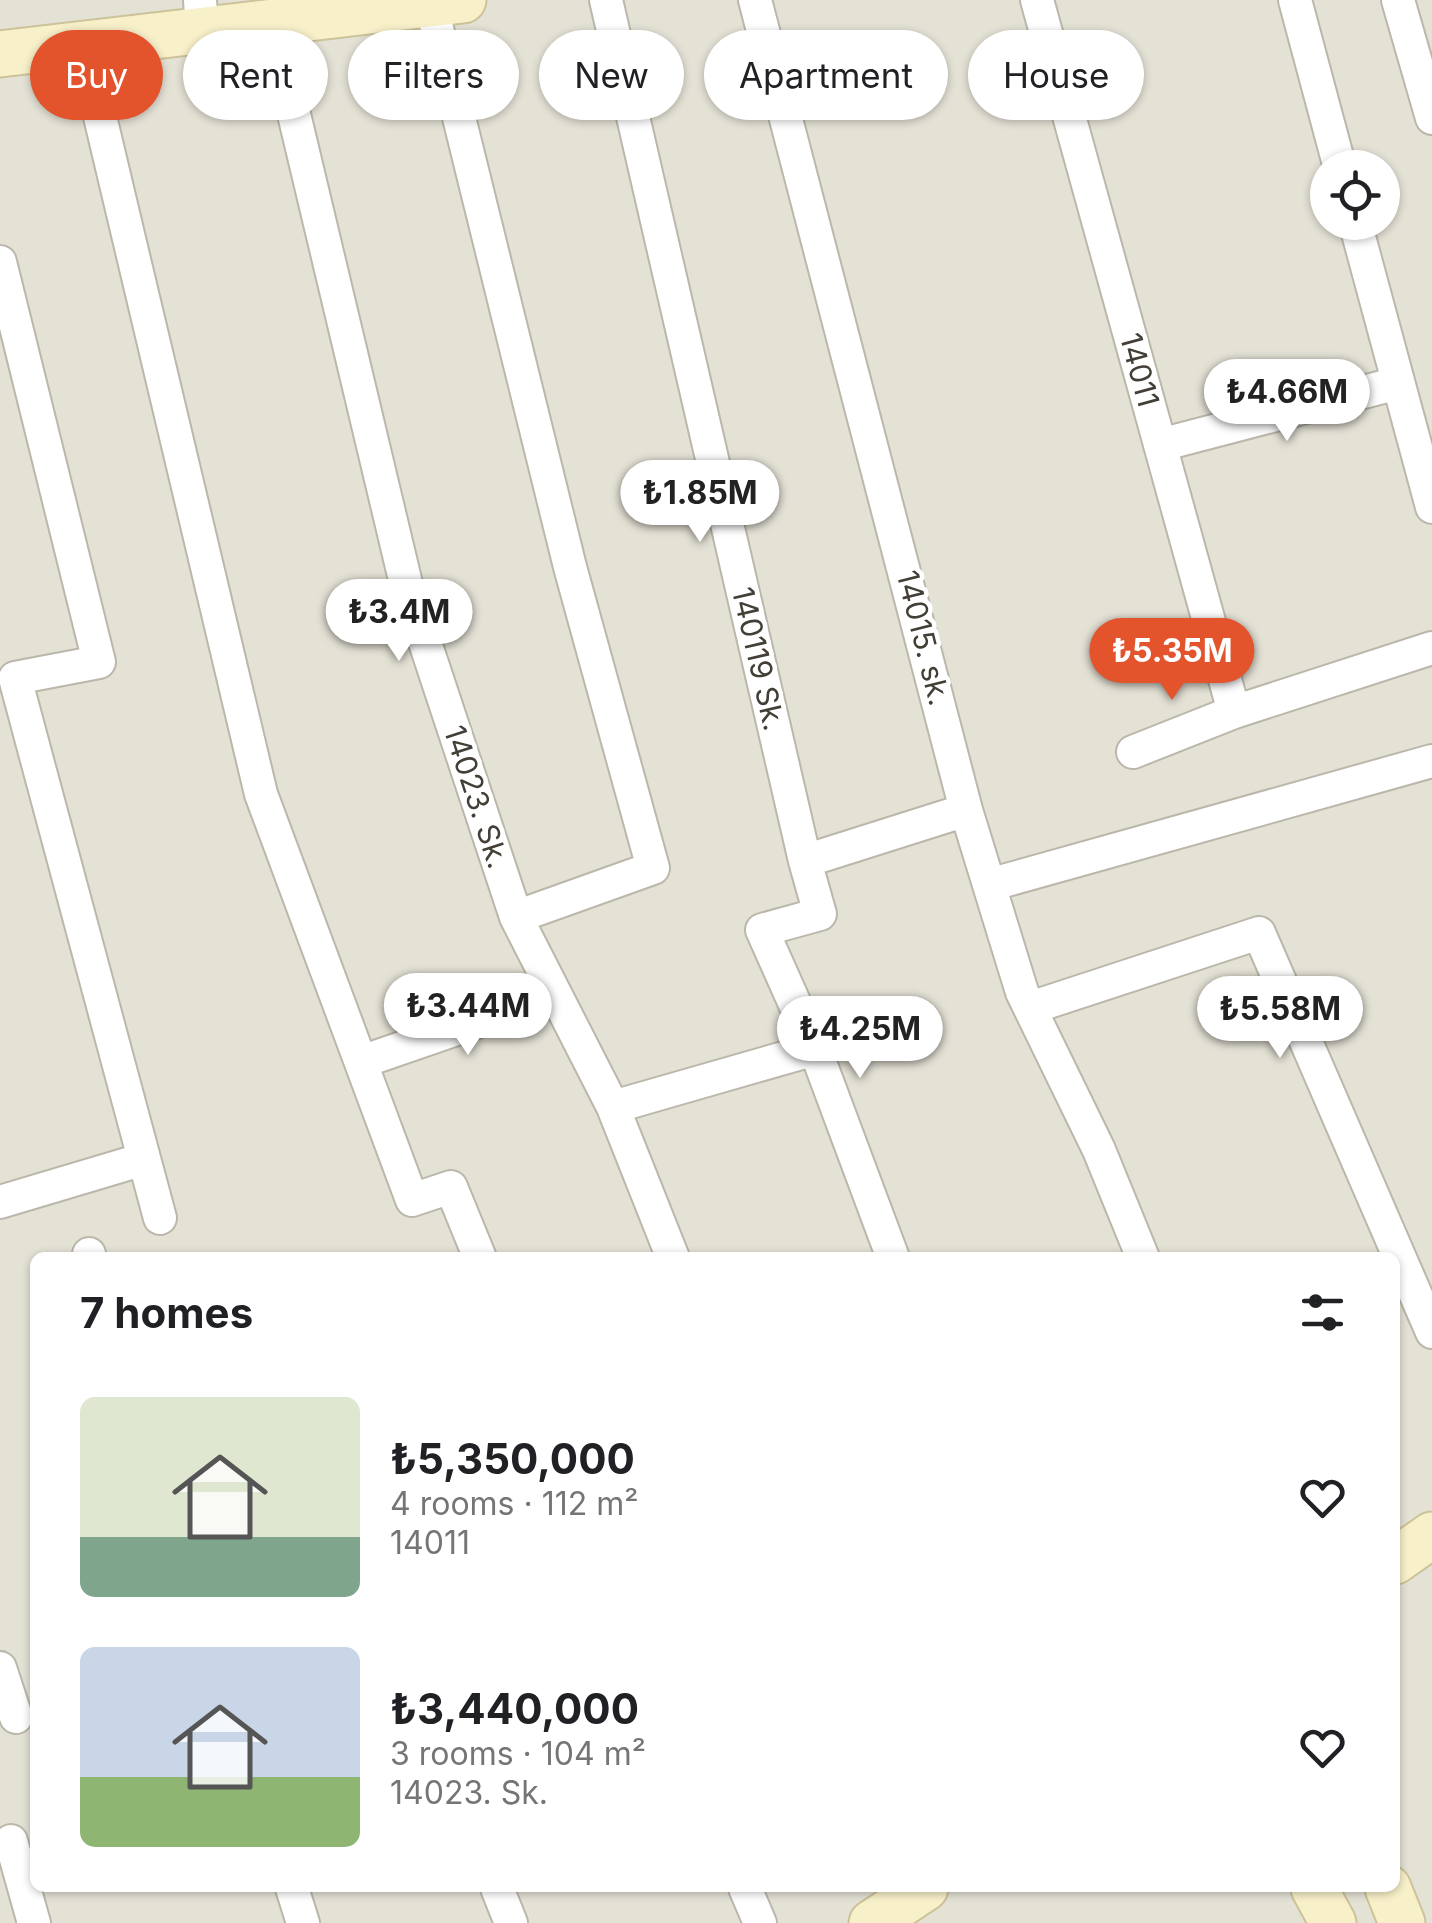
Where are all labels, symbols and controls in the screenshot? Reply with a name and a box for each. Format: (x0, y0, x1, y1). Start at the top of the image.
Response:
chip: Buy (30, 30, 163, 120)
chip: Rent (183, 30, 328, 120)
chip: Filters (348, 30, 519, 120)
chip: New (539, 30, 684, 120)
chip: Apartment (704, 30, 948, 120)
chip: House (968, 30, 1144, 120)
map controls (1310, 150, 1400, 240)
button: locate (1310, 150, 1400, 240)
street label: 14011 (1113, 329, 1167, 411)
pin: ₺4.66M (1206, 359, 1368, 444)
text: ₺4.66M (1226, 372, 1348, 411)
pin: ₺1.85M (619, 460, 781, 545)
text: ₺1.85M (642, 473, 758, 512)
street label: 14015. sk. (890, 566, 958, 709)
pin: ₺3.4M (329, 579, 469, 664)
street label: 140119 Sk. (725, 583, 793, 734)
text: ₺3.4M (348, 592, 450, 631)
pin: ₺5.35M (1091, 618, 1253, 703)
text: ₺5.35M (1111, 631, 1233, 670)
street label: 14023. Sk. (437, 721, 517, 873)
pin: ₺3.44M (387, 973, 549, 1058)
pin: ₺5.58M (1199, 976, 1361, 1061)
text: ₺3.44M (406, 986, 530, 1025)
text: ₺5.58M (1219, 989, 1341, 1028)
pin: ₺4.25M (779, 996, 941, 1081)
text: ₺4.25M (799, 1009, 921, 1048)
icon: filters (1295, 1285, 1350, 1340)
text: 7 homes (80, 1287, 253, 1338)
text: ₺5,350,000 (390, 1433, 635, 1484)
icon: home (160, 1437, 280, 1557)
icon: heart (1295, 1470, 1350, 1525)
text: 4 rooms · 112 m² (390, 1484, 638, 1523)
text: 14011 (390, 1523, 470, 1562)
text: ₺3,440,000 (390, 1683, 639, 1734)
icon: home (160, 1687, 280, 1807)
icon: heart (1295, 1720, 1350, 1775)
text: 3 rooms · 104 m² (390, 1734, 646, 1773)
text: 14023. Sk. (390, 1773, 548, 1812)

